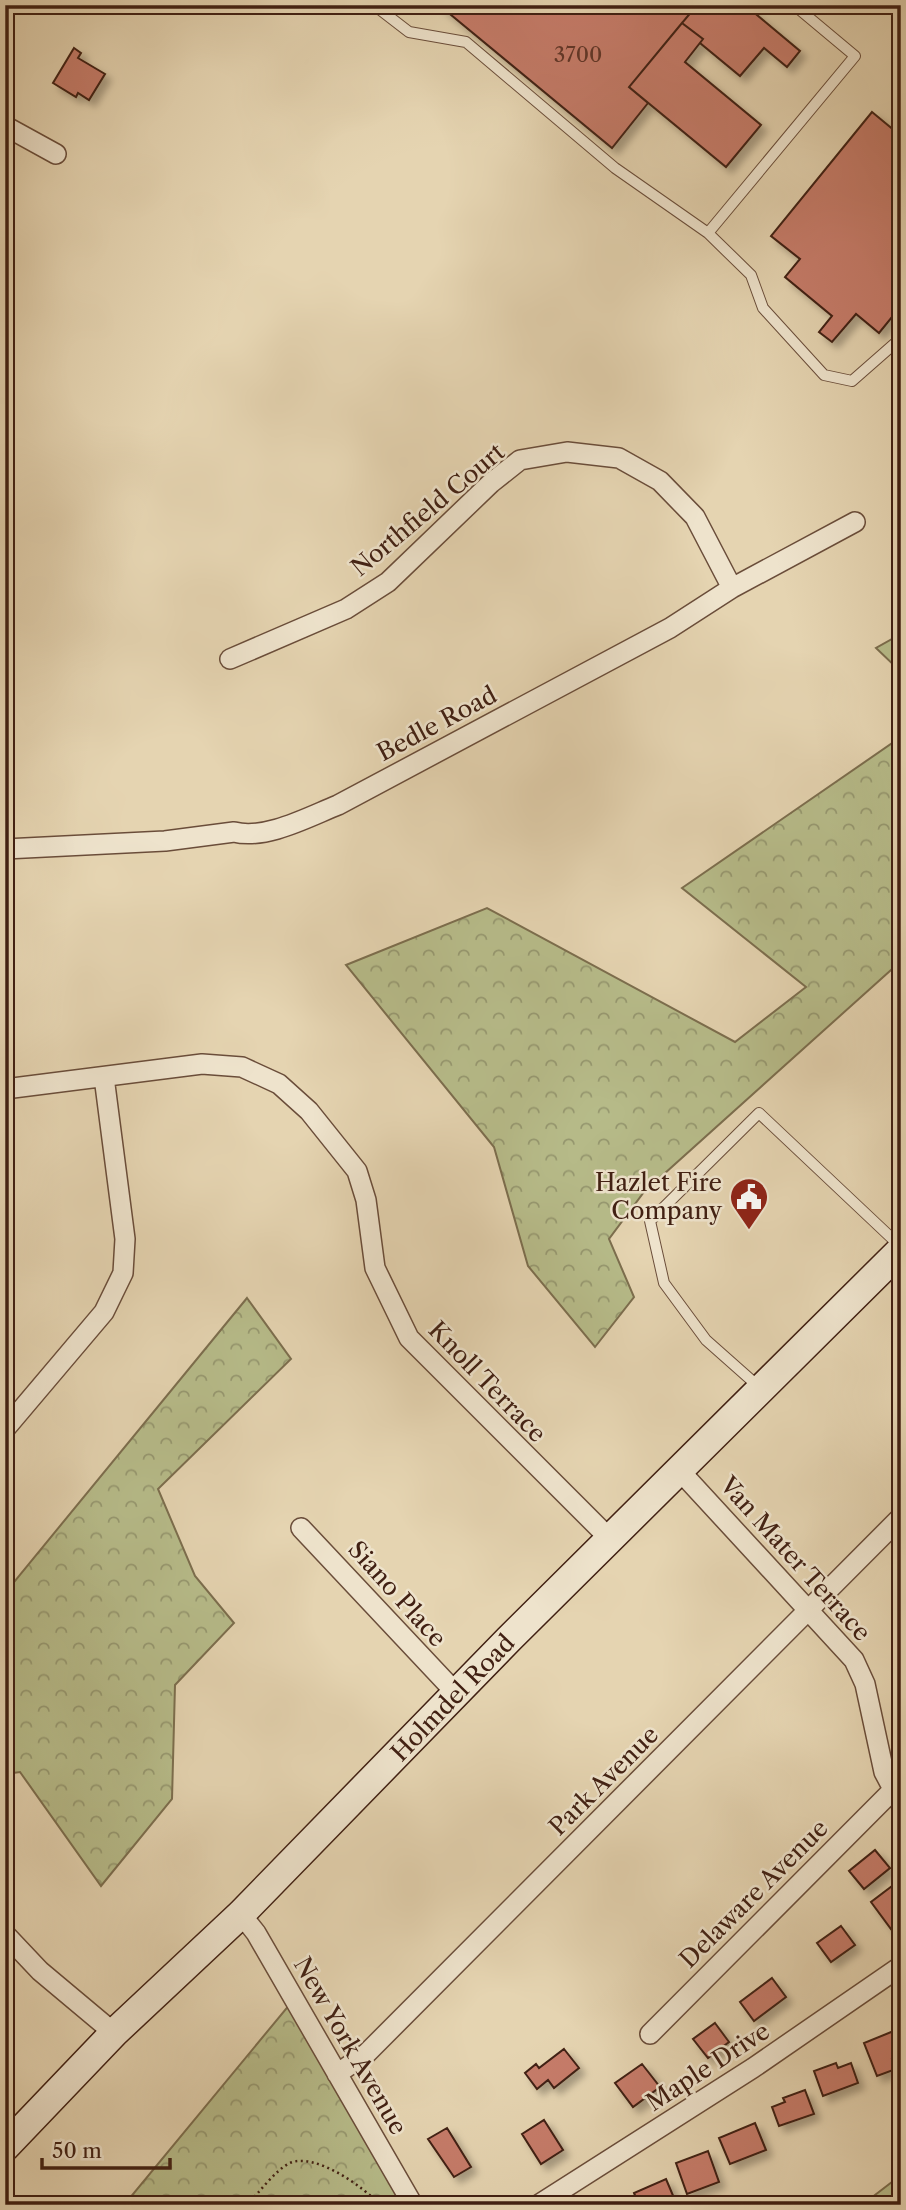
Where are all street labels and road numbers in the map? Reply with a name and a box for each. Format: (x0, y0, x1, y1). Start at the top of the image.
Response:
street label: Northfield Court (345, 437, 510, 582)
street label: Bedle Road (372, 680, 502, 767)
street label: Knoll Terrace (423, 1315, 552, 1448)
street label: Van Mater Terrace (713, 1470, 877, 1647)
street label: Siano Place (342, 1535, 452, 1652)
street label: Holmdel Road (385, 1628, 521, 1767)
street label: Park Avenue (543, 1720, 664, 1841)
street label: Delaware Avenue (673, 1813, 834, 1974)
street label: New York Avenue (288, 1952, 413, 2140)
street label: Maple Drive (641, 2016, 775, 2117)

